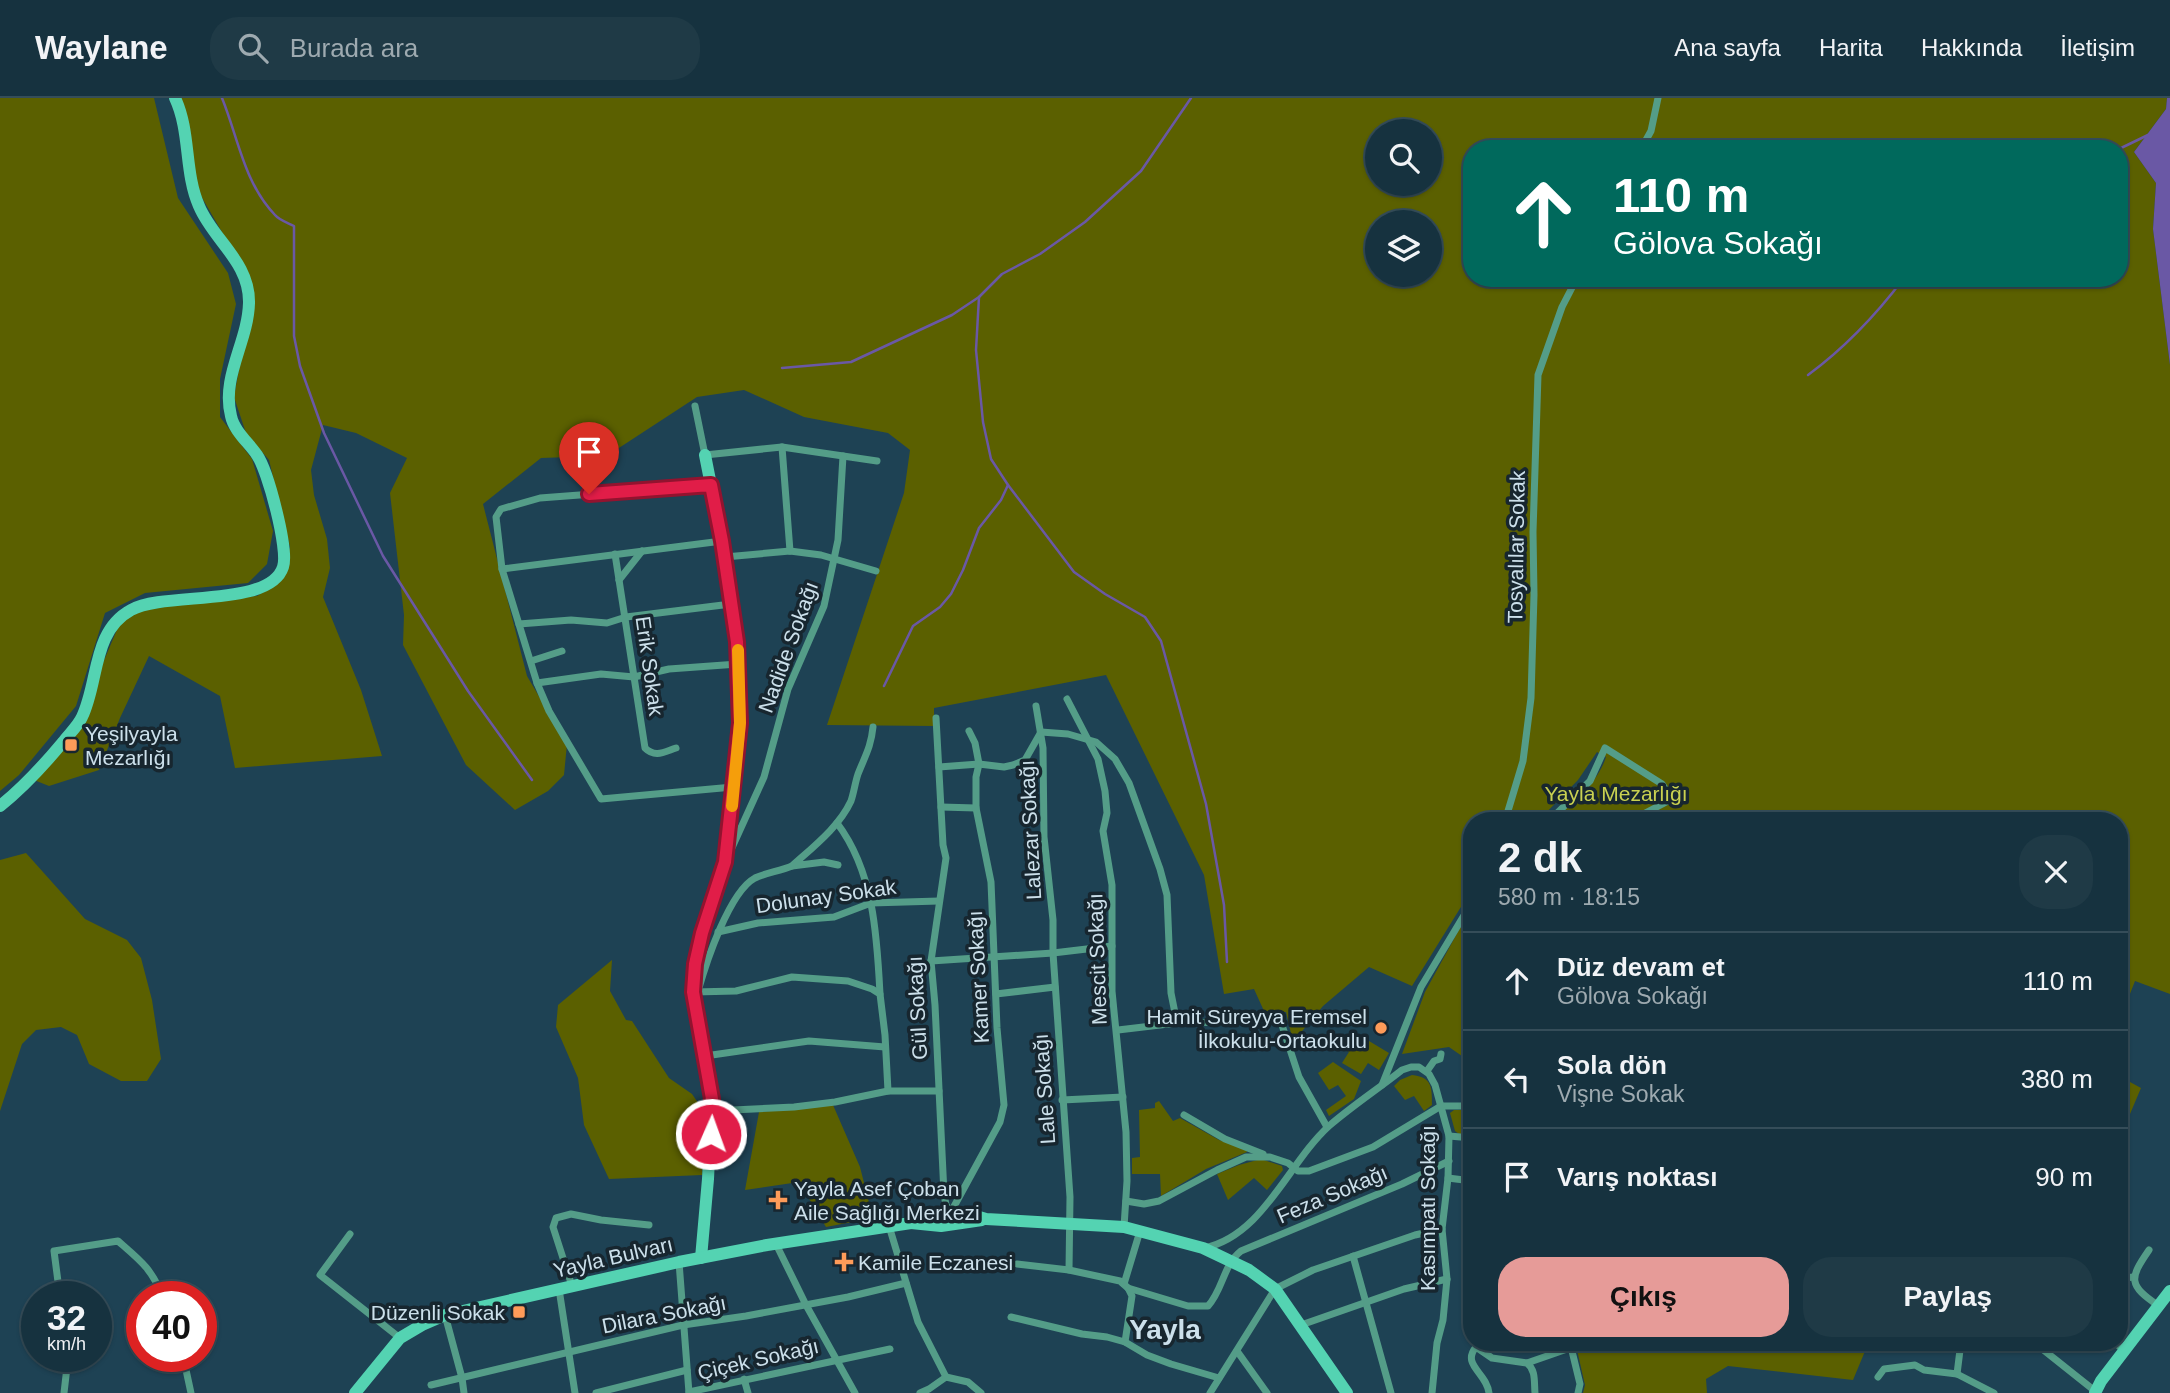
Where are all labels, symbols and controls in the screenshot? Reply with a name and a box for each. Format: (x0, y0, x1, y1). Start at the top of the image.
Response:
search box (210, 17, 700, 80)
text: Waylane (35, 29, 168, 66)
icon: search (234, 29, 272, 67)
text: Burada ara (290, 33, 418, 63)
text: Ana sayfa (1674, 34, 1781, 61)
text: Harita (1819, 34, 1883, 61)
text: Hakkında (1921, 34, 2022, 61)
text: İletişim (2060, 34, 2135, 61)
map controls (1365, 119, 1442, 287)
button: search (1365, 119, 1442, 196)
icon: ahead (1498, 168, 1589, 259)
text: 110 m (1613, 168, 1749, 222)
button: layers (1365, 210, 1442, 287)
text: Gölova Sokağı (1613, 225, 1823, 261)
pin (559, 422, 619, 494)
icon: arrive (570, 433, 608, 471)
street label: Tosyalılar Sokak (1503, 470, 1529, 624)
street label: Nadide Sokağı (754, 578, 822, 716)
street label: Erik Sokak (632, 615, 668, 718)
place label: Yeşilyayla Mezarlığı (85, 722, 178, 769)
marker: Yeşilyayla Mezarlığı (63, 737, 79, 753)
street label: Lalezar Sokağı (1015, 759, 1045, 901)
park label: Yayla Mezarlığı (1544, 782, 1688, 805)
text: 2 dk (1498, 834, 1582, 881)
button: close (2019, 835, 2093, 909)
street label: Dolunay Sokak (754, 875, 898, 917)
text: 580 m · 18:15 (1498, 884, 1640, 910)
street label: Mescit Sokağı (1083, 893, 1111, 1025)
street label: Kamer Sokağı (963, 910, 993, 1044)
text: Düz devam et (1557, 952, 1725, 982)
street label: Gül Sokağı (903, 956, 931, 1060)
icon: ahead (1498, 962, 1536, 1000)
text: 110 m (2023, 966, 2093, 996)
text: Gölova Sokağı (1557, 983, 1708, 1009)
place label: Hamit Süreyya Eremsel İlkokulu-Ortaokulu (1146, 1005, 1367, 1052)
marker: Hamit Süreyya Eremsel İlkokulu-Ortaokulu (1373, 1020, 1389, 1036)
street label: Lale Sokağı (1029, 1033, 1059, 1145)
text: Sola dön (1557, 1050, 1667, 1080)
icon: left (1498, 1060, 1536, 1098)
text: 380 m (2021, 1064, 2093, 1094)
text: Vişne Sokak (1557, 1081, 1684, 1107)
position arrow (674, 1097, 748, 1171)
street label: Kasımpatı Sokağı (1416, 1125, 1439, 1291)
icon: arrive (1498, 1158, 1536, 1196)
street label: Feza Sokağı (1273, 1160, 1391, 1228)
text: Varış noktası (1557, 1162, 1717, 1192)
text: 90 m (2035, 1162, 2093, 1192)
place label: Yayla Asef Çoban Aile Sağlığı Merkezi (794, 1177, 980, 1224)
marker: Yayla Asef Çoban Aile Sağlığı Merkezi (768, 1190, 788, 1210)
street label: Yayla Bulvarı (551, 1232, 675, 1282)
place label: Kamile Eczanesi (858, 1251, 1013, 1274)
marker: Kamile Eczanesi (836, 1254, 852, 1270)
button: Çıkış (1498, 1257, 1789, 1337)
button: Paylaş (1803, 1257, 2093, 1337)
speed limit sign: 40 (126, 1281, 217, 1372)
street label: Dilara Sokağı (600, 1291, 728, 1337)
text: 32 (47, 1298, 86, 1337)
place label: Düzenli Sokak (371, 1301, 505, 1324)
marker: Düzenli Sokak (511, 1304, 527, 1320)
district label: Yayla (1129, 1314, 1201, 1345)
text: km/h (47, 1334, 86, 1354)
street label: Çiçek Sokağı (695, 1334, 821, 1384)

